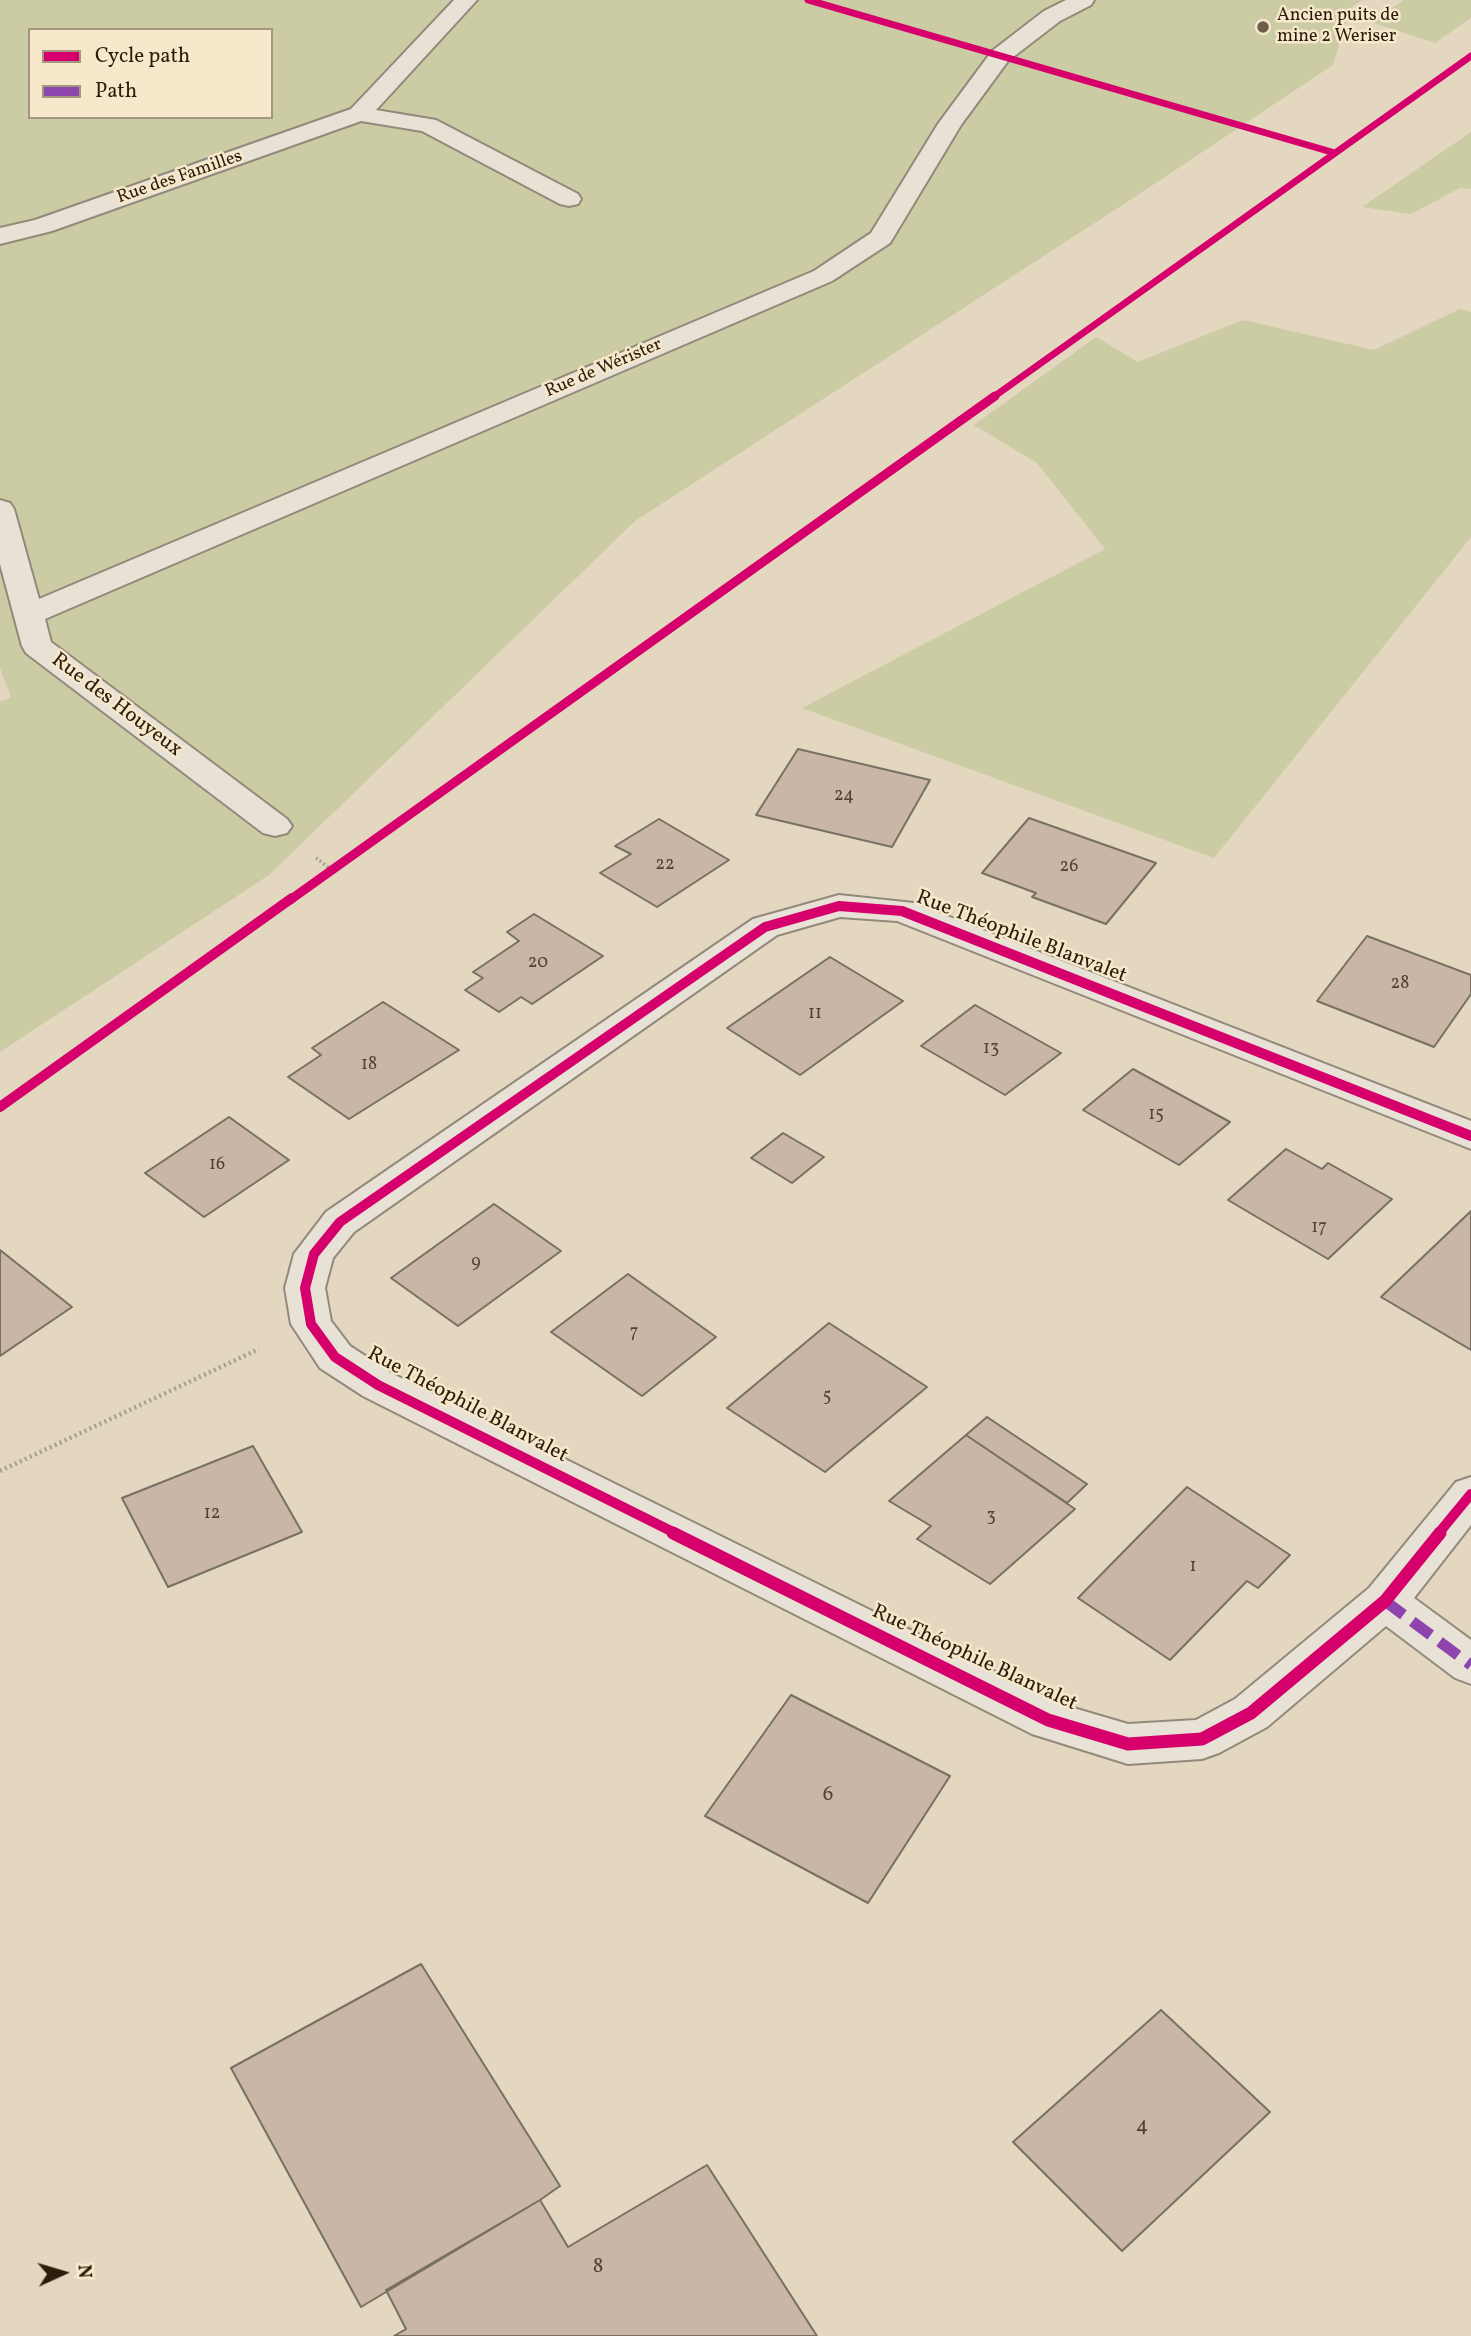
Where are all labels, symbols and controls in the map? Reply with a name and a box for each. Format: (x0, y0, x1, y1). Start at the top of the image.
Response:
place label: Ancien puits de mine 2 Weriser (1277, 6, 1399, 48)
marker: Ancien puits de mine 2 Weriser (1255, 19, 1271, 35)
legend (28, 28, 273, 119)
text: Cycle path (95, 42, 190, 71)
text: Path (95, 77, 137, 106)
street label: Rue des Familles (115, 146, 245, 210)
street label: Rue de Wérister (542, 335, 666, 403)
street label: Rue des Houyeux (46, 649, 186, 763)
house number: 24 (834, 786, 854, 808)
house number: 22 (655, 855, 675, 877)
house number: 26 (1060, 857, 1078, 879)
street label: Rue Théophile Blanvalet (912, 886, 1130, 990)
house number: 20 (528, 953, 548, 975)
house number: 28 (1391, 974, 1409, 996)
house number: 11 (808, 1004, 822, 1026)
house number: 13 (983, 1039, 999, 1061)
house number: 18 (361, 1055, 377, 1077)
house number: 15 (1148, 1105, 1164, 1127)
house number: 16 (209, 1155, 225, 1177)
house number: 17 (1311, 1218, 1327, 1240)
house number: 9 (471, 1253, 481, 1275)
house number: 7 (630, 1323, 638, 1345)
street label: Rue Théophile Blanvalet (362, 1342, 572, 1470)
house number: 5 (823, 1387, 831, 1409)
house number: 12 (204, 1504, 220, 1526)
house number: 3 (986, 1507, 996, 1529)
house number: 1 (1190, 1557, 1196, 1579)
street label: Rue Théophile Blanvalet (867, 1600, 1081, 1718)
house number: 6 (823, 1783, 833, 1809)
house number: 4 (1136, 2114, 1148, 2140)
north arrow (28, 2238, 98, 2308)
house number: 8 (593, 2255, 603, 2281)
text: N (70, 2264, 97, 2279)

